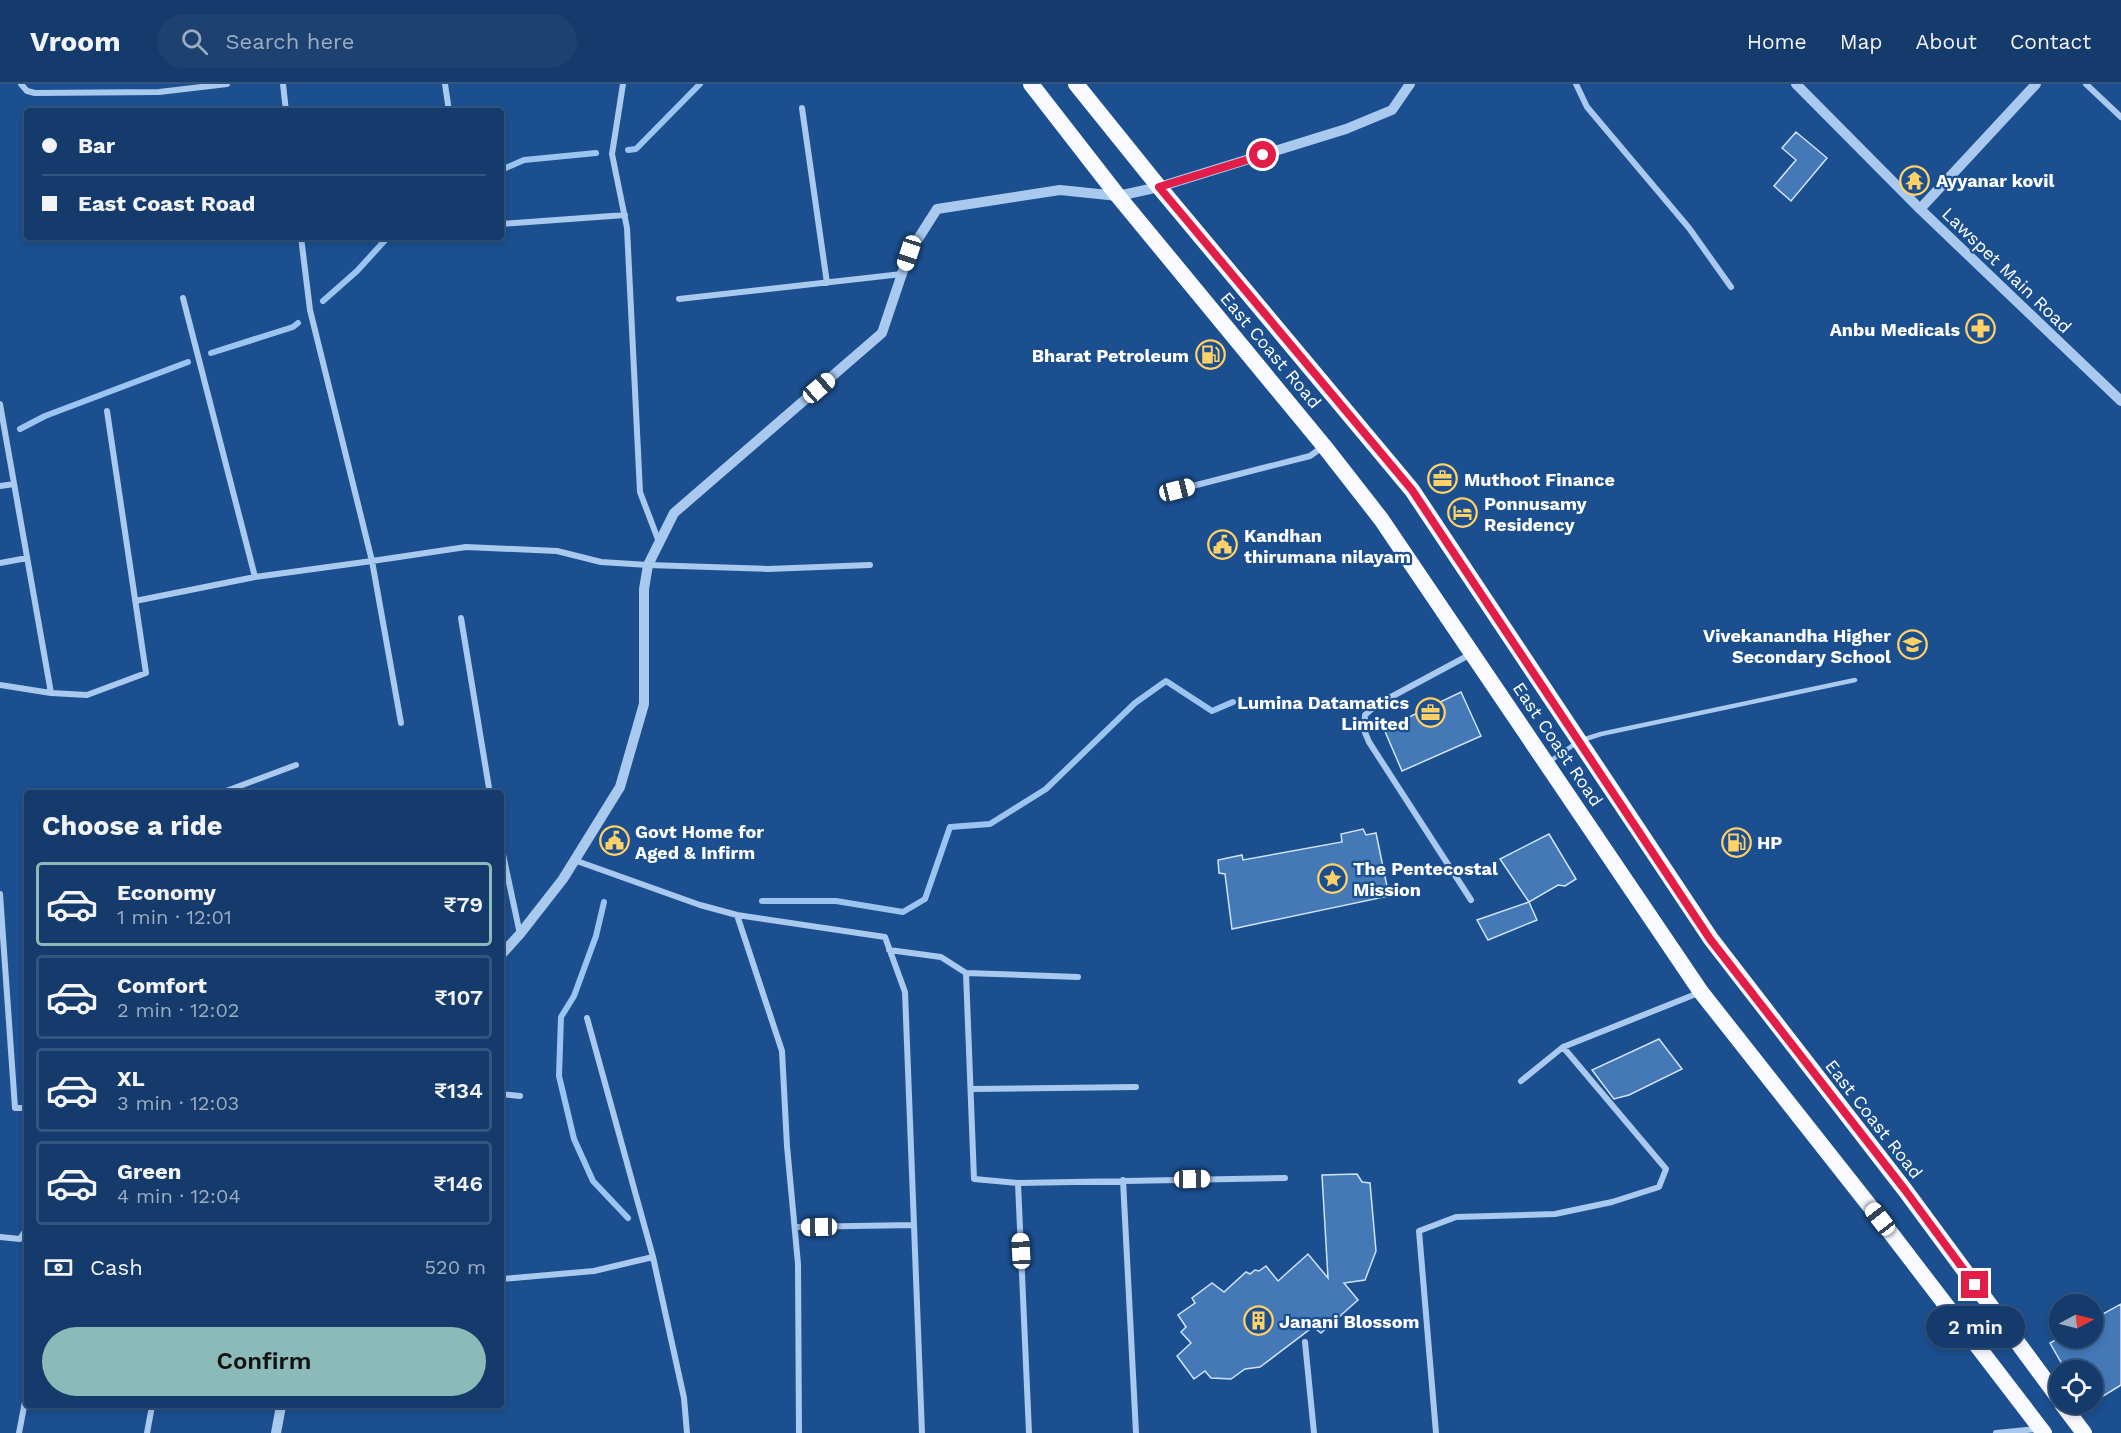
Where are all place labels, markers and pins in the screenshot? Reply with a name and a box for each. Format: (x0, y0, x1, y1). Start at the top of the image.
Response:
temple icon: Ayyanar kovil (1899, 164, 1931, 196)
place label: Ayyanar kovil (1936, 170, 2054, 191)
pharmacy icon: Anbu Medicals (1965, 313, 1997, 345)
place label: Anbu Medicals (1830, 319, 1960, 340)
fuel station icon: Bharat Petroleum (1194, 339, 1226, 371)
place label: Bharat Petroleum (1032, 345, 1189, 366)
office icon: Muthoot Finance (1427, 463, 1459, 495)
place label: Muthoot Finance (1464, 469, 1615, 490)
place label: Ponnusamy Residency (1484, 493, 1588, 535)
hotel icon: Ponnusamy Residency (1447, 497, 1479, 529)
place label: Kandhan thirumana nilayam (1244, 525, 1411, 567)
public building icon: Kandhan thirumana nilayam (1207, 529, 1239, 561)
place label: Vivekanandha Higher Secondary School (1703, 625, 1891, 667)
school or university icon: Vivekanandha Higher Secondary School (1896, 629, 1928, 661)
place label: Lumina Datamatics Limited (1237, 692, 1409, 734)
office icon: Lumina Datamatics Limited (1414, 696, 1446, 728)
place label: Govt Home for Aged & Infirm (635, 821, 764, 863)
public building icon: Govt Home for Aged & Infirm (598, 825, 630, 857)
fuel station icon: HP (1720, 826, 1752, 858)
place label: HP (1757, 832, 1782, 853)
place label: The Pentecostal Mission (1353, 858, 1498, 900)
place icon: The Pentecostal Mission (1316, 862, 1348, 894)
building icon: Janani Blossom (1242, 1305, 1274, 1337)
place label: Janani Blossom (1279, 1311, 1419, 1332)

